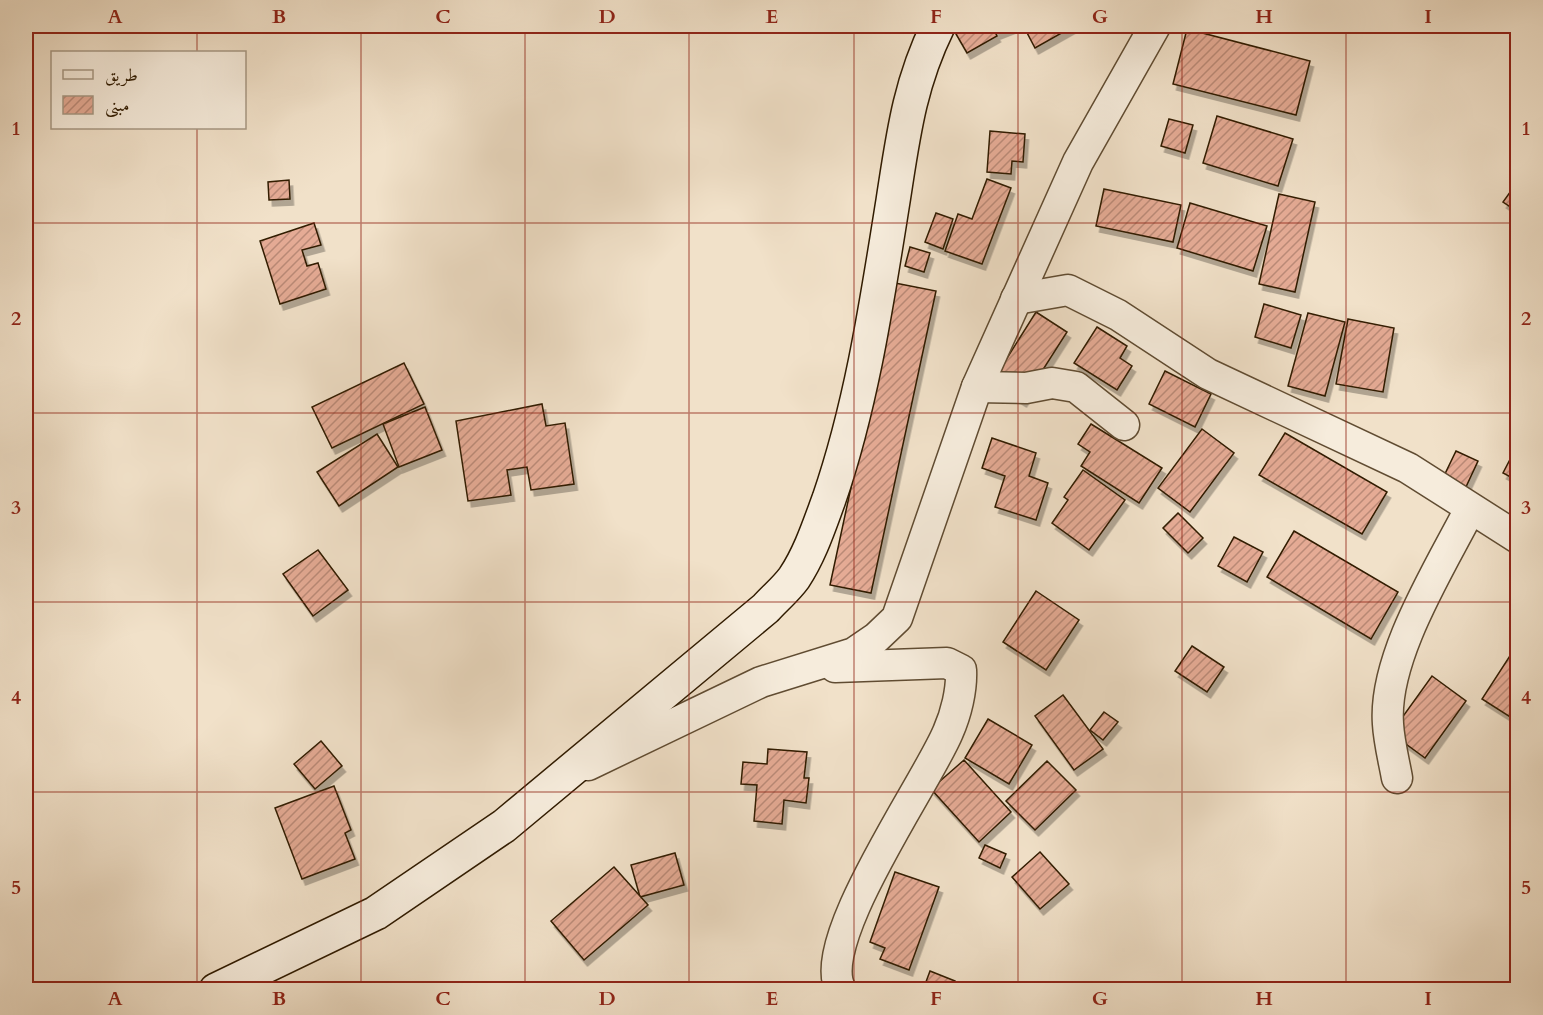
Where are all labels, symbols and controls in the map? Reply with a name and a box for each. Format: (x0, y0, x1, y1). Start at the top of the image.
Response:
text: A (107, 3, 123, 30)
text: B (272, 3, 286, 30)
text: C (435, 3, 451, 30)
text: D (598, 3, 616, 30)
text: E (766, 3, 778, 30)
text: F (930, 3, 942, 30)
text: G (1092, 3, 1108, 30)
text: H (1255, 3, 1273, 30)
text: I (1424, 3, 1432, 30)
legend (51, 51, 246, 129)
text: طريق (105, 63, 138, 88)
text: مبنى (105, 93, 130, 118)
text: 1 (11, 115, 21, 142)
text: 1 (1521, 115, 1531, 142)
text: 2 (11, 305, 21, 332)
text: 2 (1521, 305, 1531, 332)
text: 3 (11, 494, 21, 521)
text: 3 (1521, 494, 1531, 521)
text: 4 (11, 684, 21, 711)
text: 4 (1521, 684, 1531, 711)
text: 5 (11, 874, 21, 901)
text: 5 (1521, 874, 1531, 901)
text: A (107, 985, 123, 1012)
text: B (272, 985, 286, 1012)
text: C (435, 985, 451, 1012)
text: D (598, 985, 616, 1012)
text: E (766, 985, 778, 1012)
text: F (930, 985, 942, 1012)
text: G (1092, 985, 1108, 1012)
text: H (1255, 985, 1273, 1012)
text: I (1424, 985, 1432, 1012)

